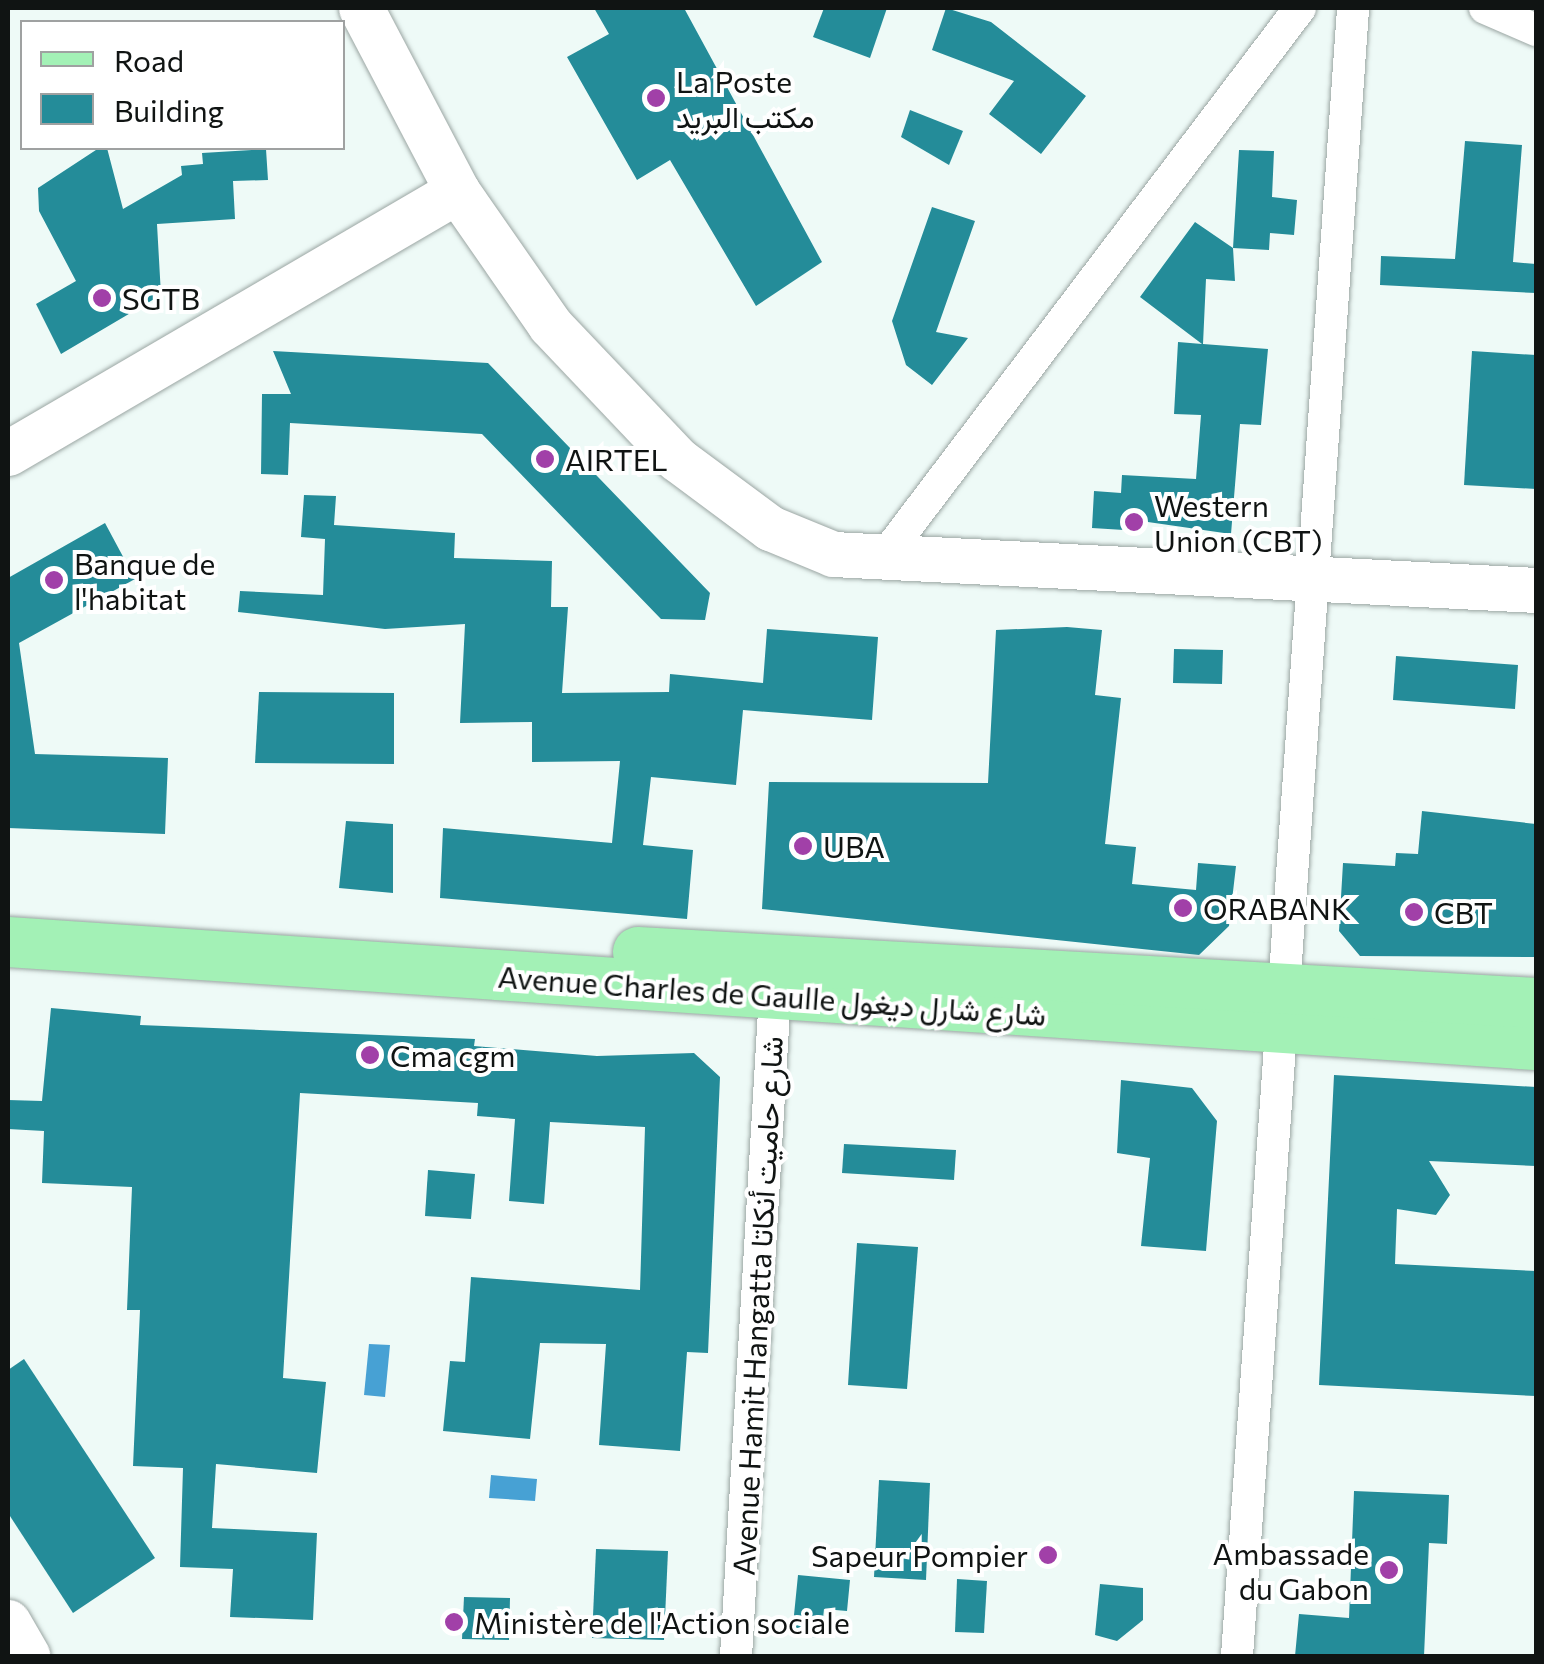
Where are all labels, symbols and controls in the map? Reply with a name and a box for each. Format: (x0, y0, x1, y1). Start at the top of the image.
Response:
legend (20, 20, 345, 150)
text: Road (114, 41, 184, 78)
place label: La Poste مكتب البريد (676, 63, 815, 134)
marker: La Poste مكتب البريد (645, 87, 667, 109)
text: Building (114, 91, 224, 128)
place label: SGTB (122, 280, 200, 316)
marker: SGTB (91, 287, 113, 309)
place label: AIRTEL (565, 441, 668, 477)
marker: AIRTEL (534, 448, 556, 470)
place label: Western Union (CBT) (1154, 487, 1323, 558)
marker: Western Union (CBT) (1123, 511, 1145, 533)
place label: Banque de l'habitat (74, 545, 215, 616)
marker: Banque de l'habitat (43, 569, 65, 591)
place label: UBA (823, 828, 885, 864)
marker: UBA (792, 835, 814, 857)
place label: ORABANK (1203, 890, 1351, 926)
place label: CBT (1434, 894, 1493, 930)
marker: ORABANK (1172, 897, 1194, 919)
marker: CBT (1403, 901, 1425, 923)
street label: Avenue Charles de Gaulle شارع شارل ديغول (497, 958, 1047, 1032)
street label: Avenue Hamit Hangatta شارع حاميت أنكاتا (725, 1035, 789, 1577)
place label: Cma cgm (390, 1037, 515, 1073)
marker: Cma cgm (359, 1044, 381, 1066)
place label: Ambassade du Gabon (1213, 1535, 1369, 1606)
place label: Sapeur Pompier (811, 1537, 1028, 1573)
marker: Sapeur Pompier (1037, 1544, 1059, 1566)
marker: Ambassade du Gabon (1378, 1559, 1400, 1581)
place label: Ministère de l'Action sociale (474, 1604, 850, 1640)
marker: Ministère de l'Action sociale (443, 1611, 465, 1633)

